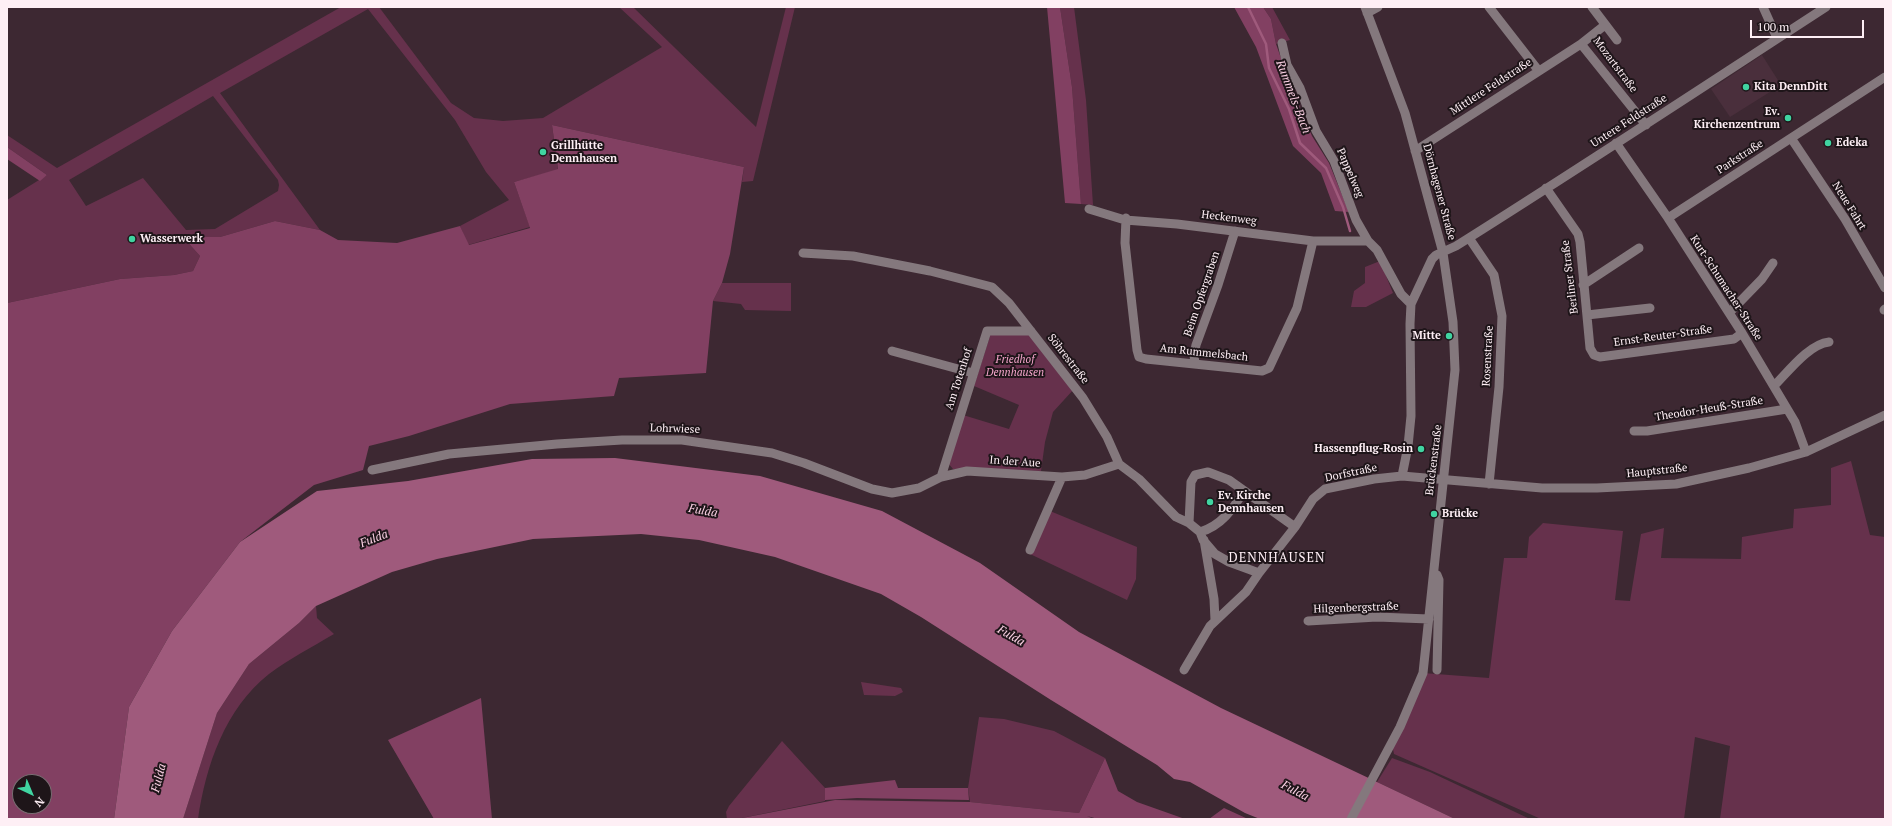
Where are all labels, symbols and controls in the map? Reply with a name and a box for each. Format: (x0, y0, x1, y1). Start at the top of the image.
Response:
scale bar (1752, 12, 1866, 38)
text: 100 m (1757, 19, 1789, 34)
street label: Mozartstraße (1590, 35, 1640, 95)
street label: Mittlere Feldstraße (1448, 56, 1534, 118)
water label: Rummels-Bach (1272, 58, 1314, 136)
place label: Kita DennDitt (1754, 80, 1828, 94)
marker: Kita DennDitt (1741, 82, 1751, 92)
street label: Untere Feldstraße (1588, 91, 1670, 151)
place label: Ev. Kirchenzentrum (1694, 105, 1780, 131)
marker: Ev. Kirchenzentrum (1783, 113, 1793, 123)
place label: Edeka (1836, 136, 1868, 150)
street label: Parkstraße (1714, 137, 1766, 177)
marker: Edeka (1823, 138, 1833, 148)
place label: Grillhütte Dennhausen (551, 139, 617, 165)
street label: Dörnhagener Straße (1420, 142, 1458, 242)
street label: Pappelweg (1334, 146, 1366, 200)
marker: Grillhütte Dennhausen (538, 147, 548, 157)
street label: Neue Fahrt (1829, 179, 1869, 233)
street label: Heckenweg (1201, 208, 1257, 228)
place label: Wasserwerk (140, 232, 203, 246)
street label: Kurt-Schumacher-Straße (1687, 233, 1765, 343)
marker: Wasserwerk (127, 234, 137, 244)
street label: Berliner Straße (1559, 239, 1581, 315)
street label: Beim Opfergraben (1181, 250, 1223, 338)
street label: Ernst-Reuter-Straße (1613, 323, 1713, 349)
street label: Rosenstraße (1480, 325, 1496, 387)
place label: Mitte (1413, 329, 1441, 343)
marker: Mitte (1444, 331, 1454, 341)
street label: Söhrestraße (1045, 332, 1091, 386)
street label: Am Rummelsbach (1159, 342, 1249, 364)
street label: Am Totenhof (943, 346, 975, 412)
park label: Friedhof Dennhausen (986, 353, 1044, 379)
street label: Theodor-Heuß-Straße (1654, 394, 1764, 424)
street label: Lohrwiese (650, 422, 700, 436)
street label: Brückenstraße (1423, 424, 1445, 496)
place label: Hassenpflug-Rosin (1314, 442, 1413, 456)
marker: Hassenpflug-Rosin (1416, 444, 1426, 454)
street label: In der Aue (989, 454, 1041, 470)
street label: Dorfstraße (1324, 461, 1378, 485)
street label: Hauptstraße (1626, 461, 1688, 481)
place label: Ev. Kirche Dennhausen (1218, 489, 1284, 515)
marker: Ev. Kirche Dennhausen (1205, 497, 1215, 507)
water label: Fulda (687, 501, 719, 521)
place label: Brücke (1442, 507, 1478, 521)
marker: Brücke (1429, 509, 1439, 519)
water label: Fulda (358, 527, 390, 551)
district label: DENNHAUSEN (1229, 550, 1325, 566)
street label: Hilgenbergstraße (1313, 600, 1399, 616)
water label: Fulda (995, 622, 1027, 650)
water label: Fulda (148, 762, 170, 794)
north arrow (12, 774, 52, 814)
water label: Fulda (1279, 778, 1311, 804)
text: N (32, 794, 48, 810)

